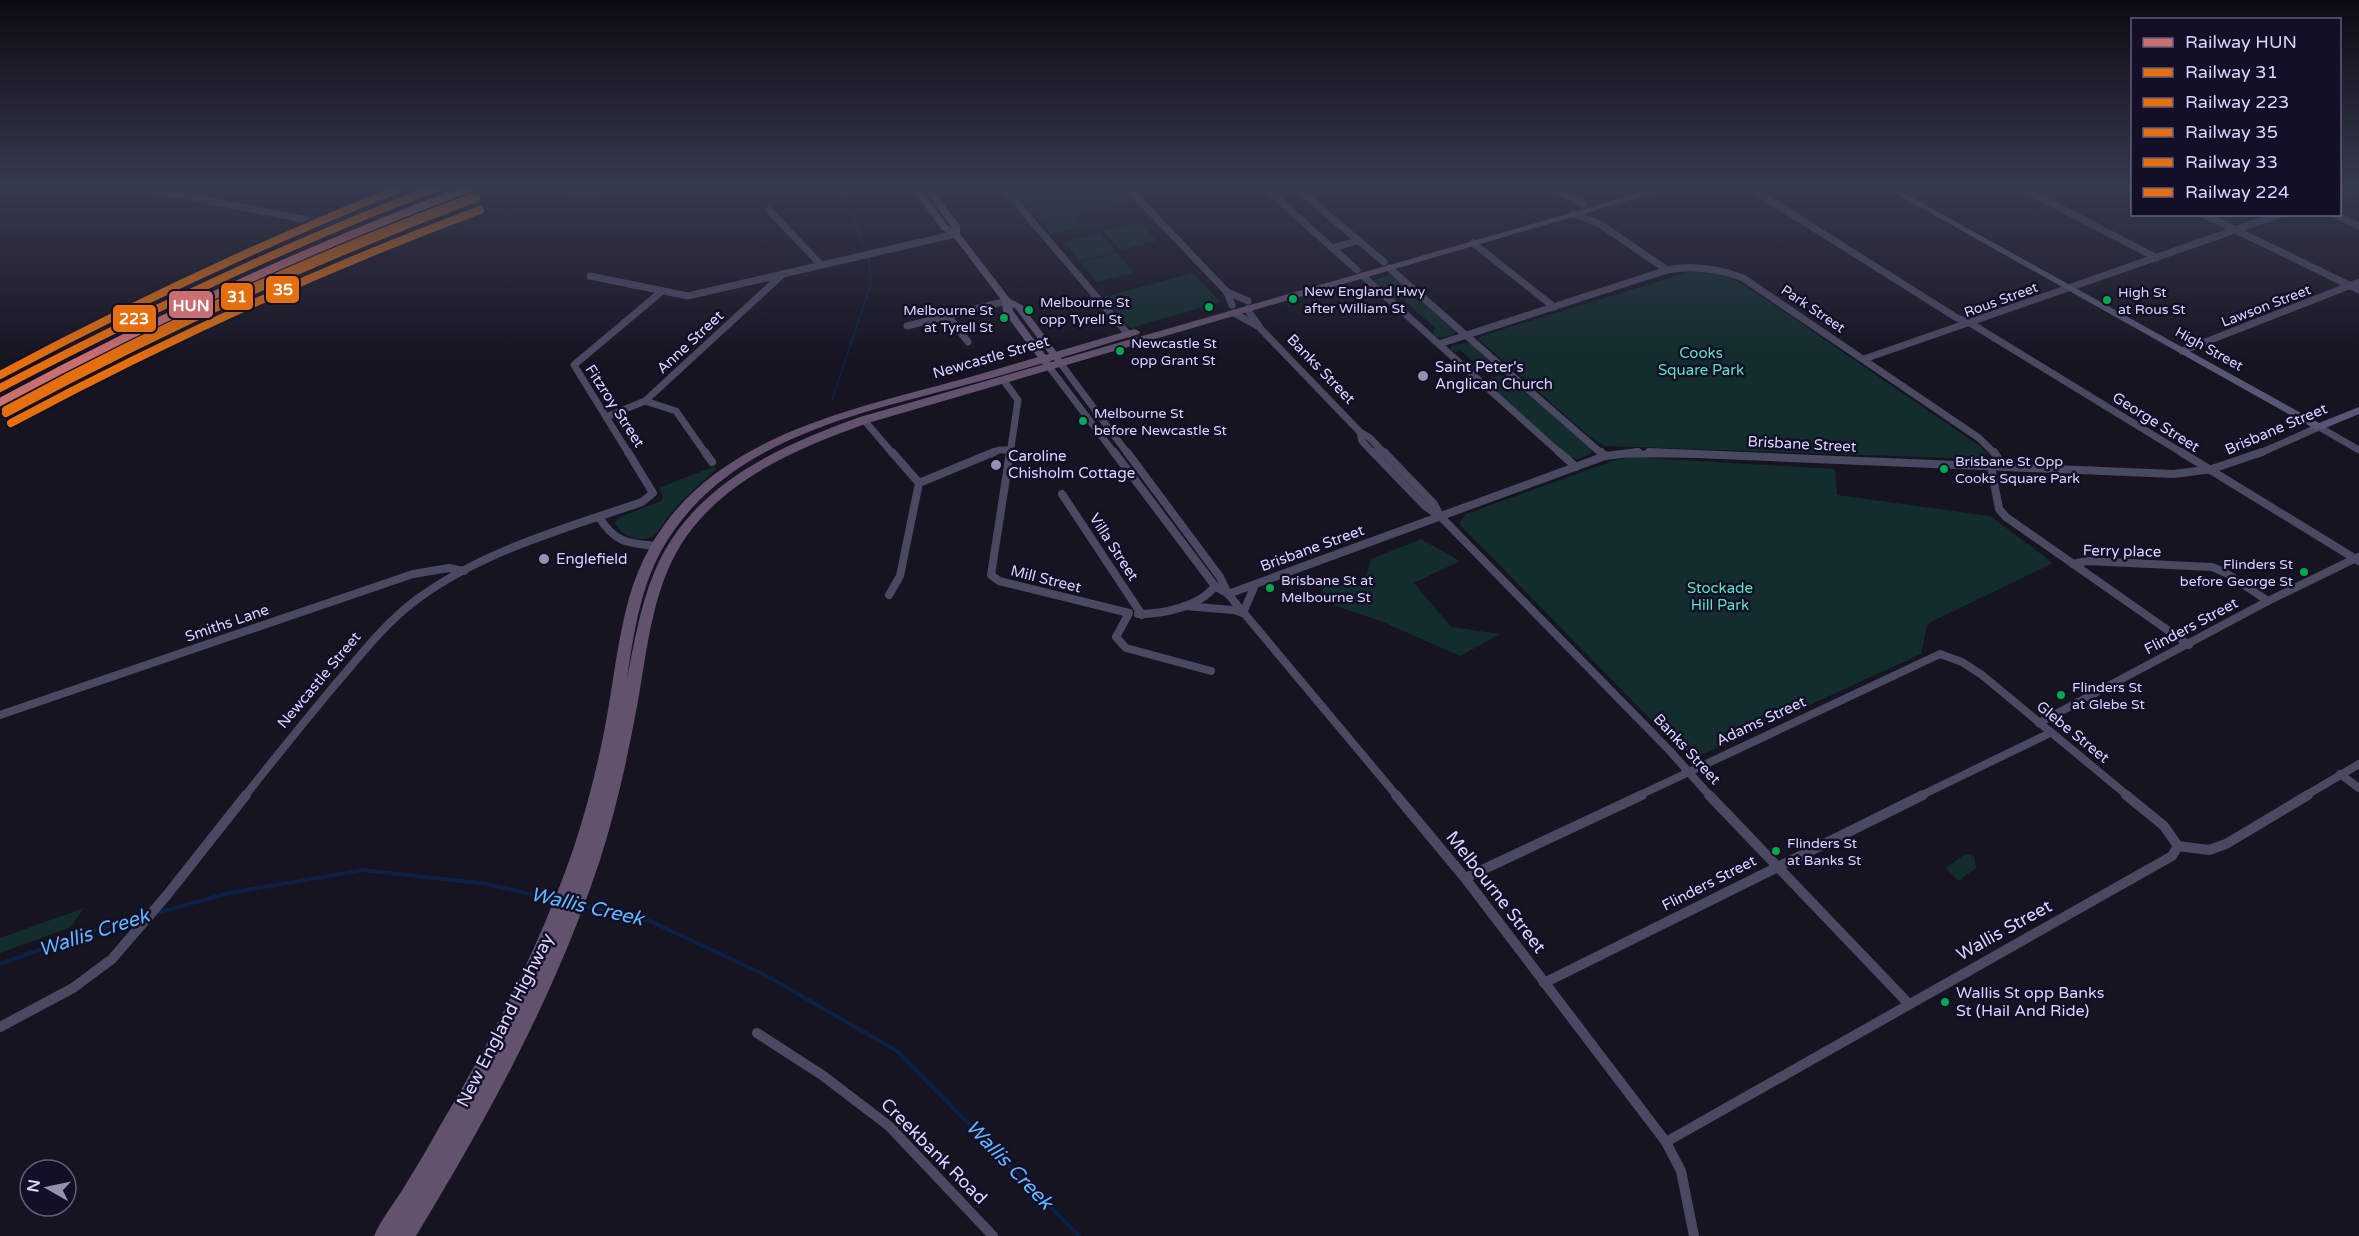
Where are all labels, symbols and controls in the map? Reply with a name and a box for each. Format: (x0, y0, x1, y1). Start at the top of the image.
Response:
legend (2131, 18, 2341, 216)
text: Railway HUN (2185, 31, 2297, 53)
text: Railway 31 (2185, 61, 2278, 83)
text: Railway 223 (2185, 91, 2289, 113)
text: Railway 35 (2185, 121, 2278, 143)
text: Railway 33 (2185, 151, 2278, 173)
text: Railway 224 (2185, 181, 2289, 203)
line badge: 35 (265, 275, 300, 304)
street label: Rous Street (1962, 279, 2041, 321)
text: 35 (273, 280, 293, 300)
street label: Park Street (1778, 281, 1849, 337)
street label: Lawson Street (2219, 281, 2314, 331)
line badge: 31 (220, 282, 254, 311)
place label: New England Hwy after William St (1304, 283, 1426, 317)
place label: High St at Rous St (2118, 284, 2186, 318)
text: 31 (227, 287, 247, 307)
line badge: HUN (168, 290, 214, 319)
marker: New England Hwy after William St (1287, 293, 1299, 305)
place label: Melbourne St opp Tyrell St (1040, 294, 1130, 328)
marker: High St at Rous St (2101, 294, 2113, 306)
text: HUN (172, 296, 210, 316)
unlabelled marker (1203, 301, 1215, 313)
place label: Melbourne St at Tyrell St (903, 302, 994, 336)
line badge: 223 (112, 304, 157, 333)
marker: Melbourne St opp Tyrell St (1023, 304, 1035, 316)
street label: Anne Street (653, 306, 727, 377)
text: 223 (119, 309, 149, 329)
marker: Melbourne St at Tyrell St (998, 312, 1010, 324)
street label: High Street (2172, 323, 2246, 375)
street label: Banks Street (1283, 330, 1359, 408)
street label: Newcastle Street (931, 332, 1052, 382)
place label: Newcastle St opp Grant St (1131, 335, 1218, 369)
park label: Cooks Square Park (1658, 344, 1744, 379)
marker: Newcastle St opp Grant St (1114, 345, 1126, 357)
place label: Saint Peter's Anglican Church (1435, 358, 1553, 393)
street label: Fitzroy Street (582, 361, 649, 451)
marker: Saint Peter's Anglican Church (1416, 369, 1430, 383)
street label: George Street (2109, 388, 2203, 456)
street label: Brisbane Street (2222, 399, 2330, 459)
place label: Melbourne St before Newcastle St (1094, 405, 1228, 439)
marker: Melbourne St before Newcastle St (1077, 415, 1089, 427)
street label: Brisbane Street (1747, 432, 1857, 456)
place label: Caroline Chisholm Cottage (1008, 447, 1135, 482)
place label: Brisbane St Opp Cooks Square Park (1955, 453, 2080, 487)
marker: Caroline Chisholm Cottage (989, 458, 1003, 472)
marker: Brisbane St Opp Cooks Square Park (1938, 463, 1950, 475)
street label: Villa Street (1086, 510, 1143, 584)
street label: Brisbane Street (1258, 521, 1367, 575)
street label: Ferry place (2083, 541, 2161, 561)
place label: Englefield (556, 550, 628, 568)
marker: Englefield (537, 552, 551, 566)
place label: Flinders St before George St (2180, 556, 2294, 590)
street label: Mill Street (1009, 562, 1084, 597)
marker: Flinders St before George St (2298, 566, 2310, 578)
place label: Brisbane St at Melbourne St (1281, 572, 1374, 606)
park label: Stockade Hill Park (1687, 579, 1753, 614)
marker: Brisbane St at Melbourne St (1264, 582, 1276, 594)
street label: Flinders Street (2141, 594, 2241, 658)
street label: Smiths Lane (183, 600, 271, 646)
street label: Newcastle Street (273, 628, 365, 732)
place label: Flinders St at Glebe St (2072, 679, 2145, 713)
marker: Flinders St at Glebe St (2055, 689, 2067, 701)
street label: Adams Street (1713, 692, 1809, 750)
street label: Glebe Street (2033, 697, 2113, 767)
street label: Banks Street (1650, 710, 1724, 788)
street label: Melbourne Street (1441, 826, 1551, 958)
place label: Flinders St at Banks St (1787, 835, 1862, 869)
marker: Flinders St at Banks St (1770, 845, 1782, 857)
street label: Flinders Street (1659, 851, 1759, 914)
water label: Wallis Creek (528, 882, 648, 932)
street label: Wallis Street (1952, 895, 2056, 965)
water label: Wallis Creek (36, 903, 154, 962)
street label: New England Highway (452, 929, 559, 1111)
place label: Wallis St opp Banks St (Hail And Ride) (1956, 983, 2104, 1021)
marker: Wallis St opp Banks St (Hail And Ride) (1939, 996, 1951, 1008)
street label: Creekbank Road (876, 1093, 992, 1209)
water label: Wallis Creek (960, 1115, 1059, 1216)
north arrow (18, 1158, 78, 1218)
text: N (23, 1178, 45, 1194)

